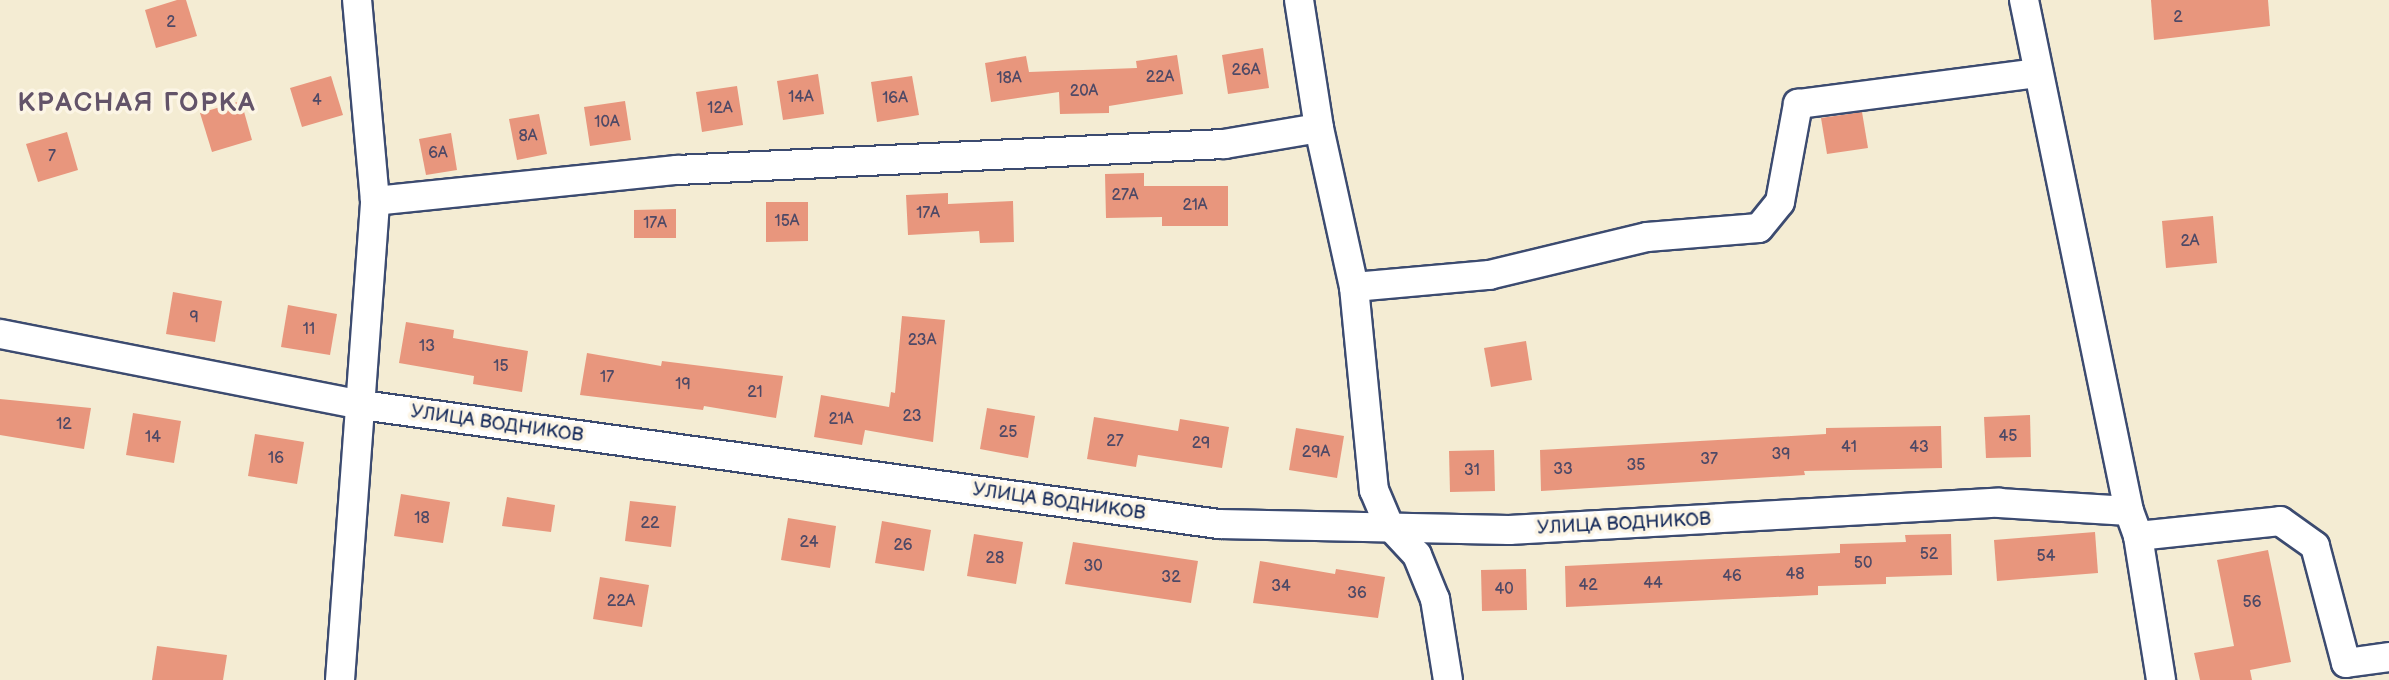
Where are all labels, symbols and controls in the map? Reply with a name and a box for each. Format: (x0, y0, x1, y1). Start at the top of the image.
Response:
house number: 2 (2173, 8, 2183, 28)
house number: 2 (166, 13, 176, 33)
house number: 26А (1232, 61, 1260, 81)
house number: 22А (1146, 68, 1174, 88)
house number: 18А (996, 69, 1022, 89)
house number: 20А (1070, 82, 1098, 102)
district label: КРАСНАЯ ГОРКА (19, 88, 255, 120)
house number: 14А (788, 88, 814, 108)
house number: 16А (882, 89, 908, 109)
house number: 4 (312, 91, 322, 111)
house number: 12А (707, 99, 733, 119)
house number: 10А (594, 113, 620, 133)
house number: 8А (518, 127, 538, 147)
house number: 6А (428, 144, 448, 164)
house number: 7 (48, 147, 56, 167)
house number: 27А (1112, 186, 1138, 206)
house number: 21А (1182, 196, 1208, 216)
house number: 17А (916, 204, 940, 224)
house number: 15А (774, 212, 800, 232)
house number: 17А (643, 214, 667, 234)
house number: 2А (2180, 232, 2200, 252)
house number: 9 (189, 308, 199, 328)
house number: 11 (303, 320, 315, 340)
house number: 23А (908, 331, 936, 351)
house number: 13 (419, 337, 435, 357)
house number: 15 (493, 357, 509, 377)
house number: 17 (600, 368, 614, 388)
house number: 19 (675, 375, 691, 395)
house number: 21 (747, 383, 763, 403)
street label: УЛИЦА ВОДНИКОВ (409, 401, 585, 447)
house number: 23 (903, 407, 921, 427)
house number: 21А (828, 410, 854, 430)
house number: 12 (56, 415, 72, 435)
house number: 25 (999, 423, 1017, 443)
house number: 45 (1999, 427, 2017, 447)
house number: 14 (145, 428, 161, 448)
house number: 27 (1106, 432, 1124, 452)
house number: 29 (1192, 434, 1210, 454)
house number: 41 (1841, 438, 1857, 458)
house number: 43 (1909, 438, 1929, 458)
house number: 29А (1302, 443, 1330, 463)
house number: 39 (1771, 445, 1791, 465)
house number: 16 (268, 449, 284, 469)
house number: 37 (1700, 450, 1718, 470)
house number: 35 (1626, 456, 1646, 476)
house number: 33 (1553, 460, 1573, 480)
house number: 31 (1464, 461, 1480, 481)
street label: УЛИЦА ВОДНИКОВ (971, 479, 1147, 525)
street label: УЛИЦА ВОДНИКОВ (1536, 508, 1712, 540)
house number: 18 (414, 509, 430, 529)
house number: 22 (641, 514, 659, 534)
house number: 24 (800, 533, 818, 553)
house number: 26 (893, 536, 913, 556)
house number: 52 (1920, 545, 1938, 565)
house number: 54 (2037, 547, 2055, 567)
house number: 28 (986, 549, 1004, 569)
house number: 50 (1854, 554, 1872, 574)
house number: 30 (1083, 557, 1103, 577)
house number: 48 (1785, 565, 1805, 585)
house number: 46 (1722, 567, 1742, 587)
house number: 32 (1161, 568, 1181, 588)
house number: 44 (1643, 574, 1663, 594)
house number: 42 (1578, 576, 1598, 596)
house number: 34 (1271, 577, 1291, 597)
house number: 40 (1494, 580, 1514, 600)
house number: 36 (1347, 584, 1367, 604)
house number: 22А (607, 592, 635, 612)
house number: 56 (2243, 593, 2261, 613)

